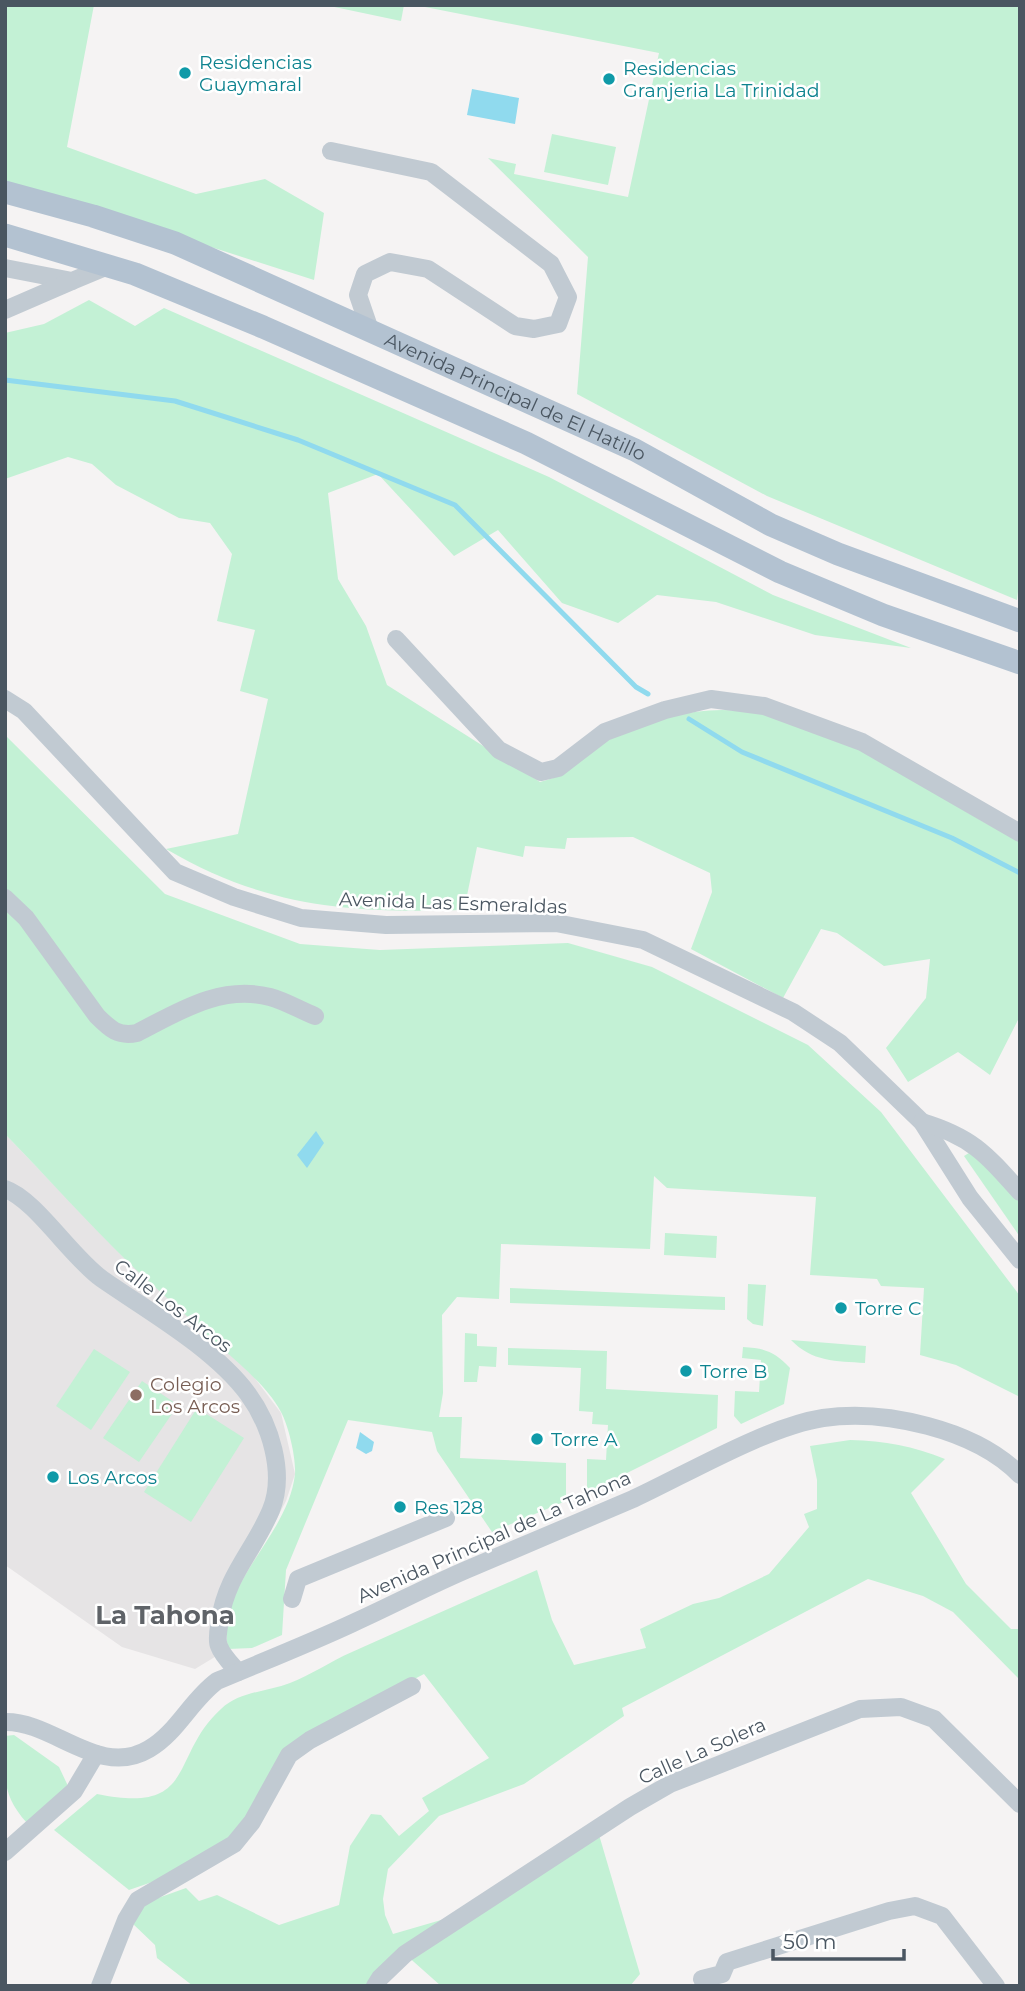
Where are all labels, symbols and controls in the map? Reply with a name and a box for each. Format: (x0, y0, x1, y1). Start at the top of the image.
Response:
place label: Residencias Guaymaral (199, 51, 312, 96)
place label: Residencias Granjeria La Trinidad (623, 57, 820, 102)
marker: Residencias Guaymaral (177, 65, 193, 81)
marker: Residencias Granjeria La Trinidad (601, 71, 617, 87)
street label: Avenida Principal de El Hatillo (381, 327, 650, 465)
street label: Avenida Las Esmeraldas (339, 888, 567, 918)
street label: Calle Los Arcos (110, 1254, 236, 1358)
place label: Torre C (855, 1297, 922, 1320)
marker: Torre C (833, 1300, 849, 1316)
place label: Torre B (700, 1360, 767, 1383)
marker: Torre B (678, 1363, 694, 1379)
place label: Colegio Los Arcos (150, 1373, 240, 1418)
marker: Colegio Los Arcos (128, 1387, 144, 1403)
place label: Torre A (551, 1428, 618, 1451)
marker: Torre A (529, 1431, 545, 1447)
place label: Los Arcos (67, 1466, 157, 1489)
street label: Avenida Principal de La Tahona (354, 1466, 634, 1608)
marker: Los Arcos (45, 1469, 61, 1485)
place label: Res 128 (414, 1496, 483, 1519)
marker: Res 128 (392, 1499, 408, 1515)
district label: La Tahona (95, 1599, 235, 1631)
street label: Calle La Solera (635, 1713, 769, 1789)
scale bar (773, 1918, 904, 1962)
text: 50 m (783, 1929, 837, 1954)

